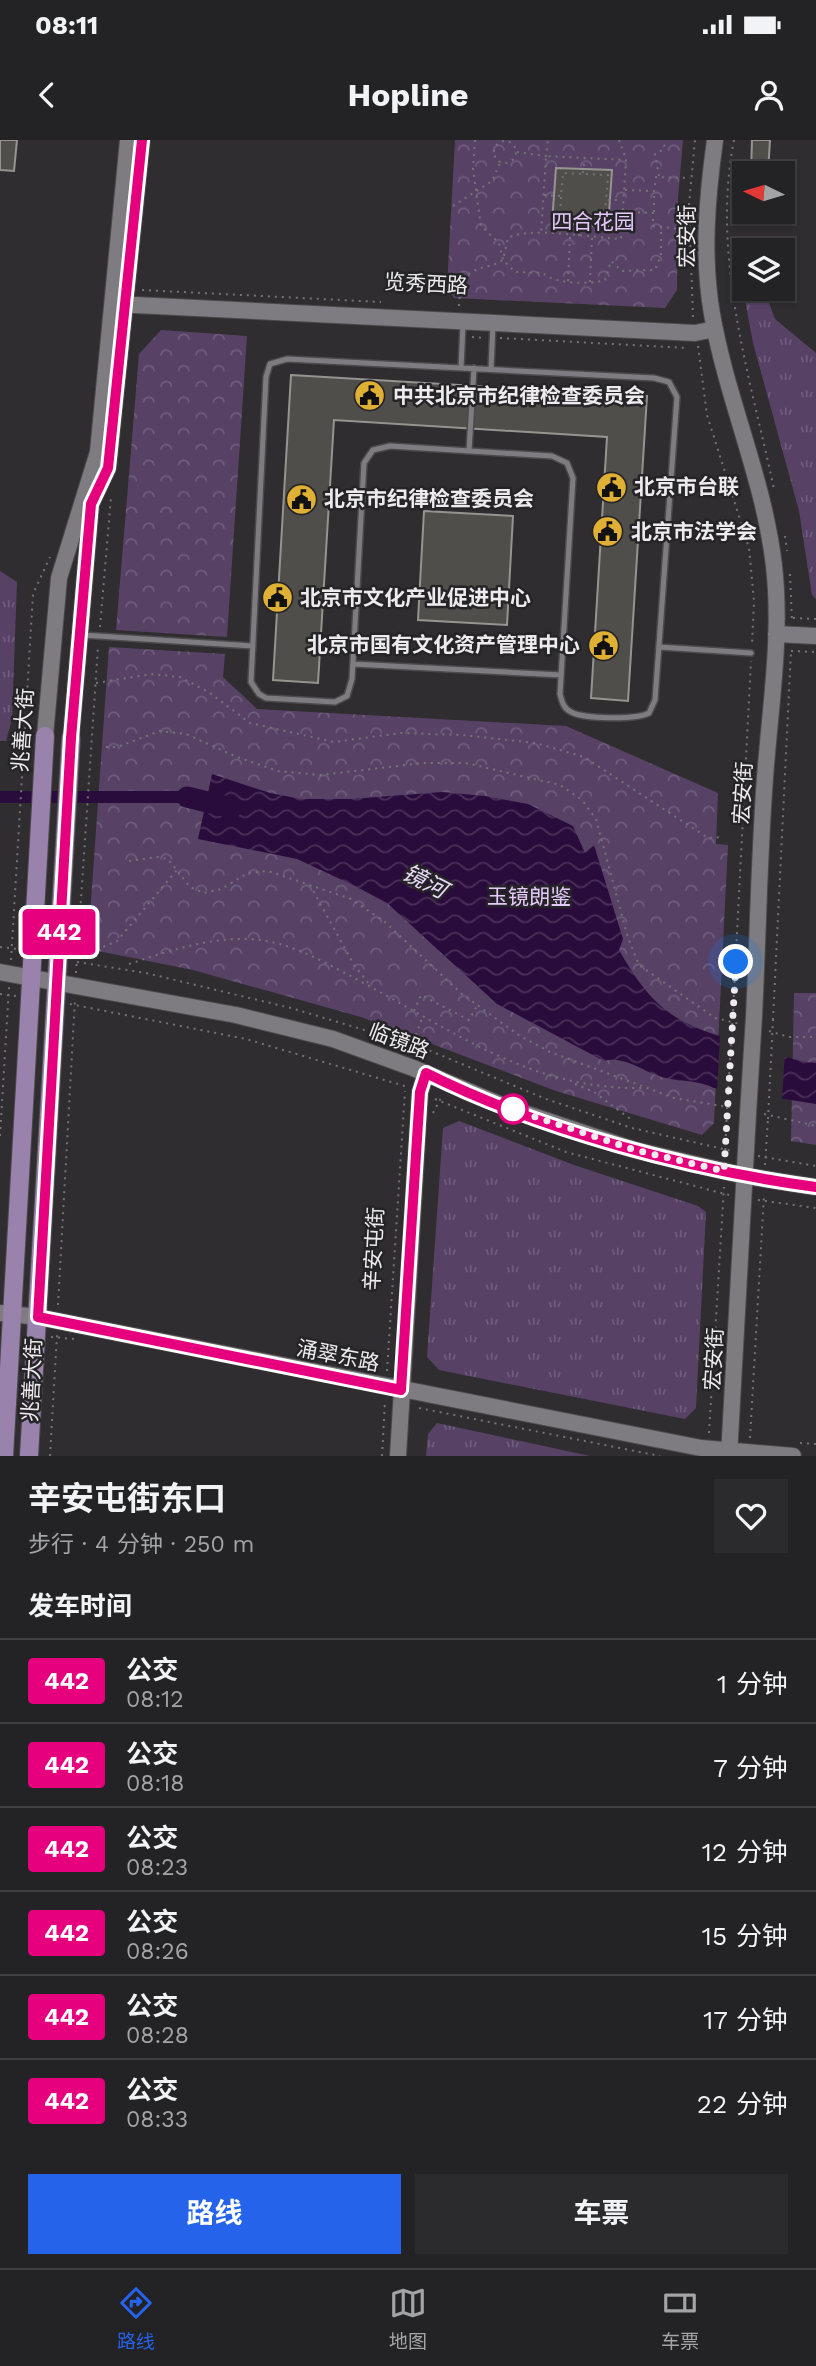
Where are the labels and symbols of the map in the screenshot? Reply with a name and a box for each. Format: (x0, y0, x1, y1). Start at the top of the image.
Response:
north arrow (732, 161, 794, 224)
street label: 宏安街 (674, 205, 699, 268)
park label: 四合花园 (551, 209, 635, 234)
street label: 览秀西路 (383, 269, 469, 298)
public building icon: 中共北京市纪律检查委员会 (353, 379, 387, 413)
place label: 中共北京市纪律检查委员会 (393, 383, 645, 408)
public building icon: 北京市台联 (594, 470, 628, 504)
place label: 北京市台联 (634, 474, 739, 499)
public building icon: 北京市纪律检查委员会 (284, 482, 318, 516)
place label: 北京市纪律检查委员会 (324, 486, 534, 511)
public building icon: 北京市法学会 (591, 515, 625, 549)
place label: 北京市法学会 (631, 519, 757, 544)
public building icon: 北京市文化产业促进中心 (260, 581, 294, 615)
place label: 北京市文化产业促进中心 (300, 585, 531, 610)
public building icon: 北京市国有文化资产管理中心 (586, 628, 620, 662)
place label: 北京市国有文化资产管理中心 (307, 632, 580, 657)
street label: 兆善大街 (7, 687, 38, 773)
street label: 宏安街 (728, 761, 757, 825)
water label: 镜河 (398, 859, 455, 906)
park label: 玉镜朗鉴 (487, 884, 571, 909)
line badge: 442 (19, 909, 99, 955)
your location (718, 944, 753, 979)
street label: 临镜路 (365, 1018, 433, 1063)
unlabelled marker (498, 1094, 528, 1124)
street label: 辛安屯街 (359, 1206, 388, 1292)
street label: 宏安街 (699, 1327, 728, 1391)
street label: 涌翠东路 (294, 1335, 382, 1376)
street label: 兆善大街 (17, 1337, 46, 1423)

